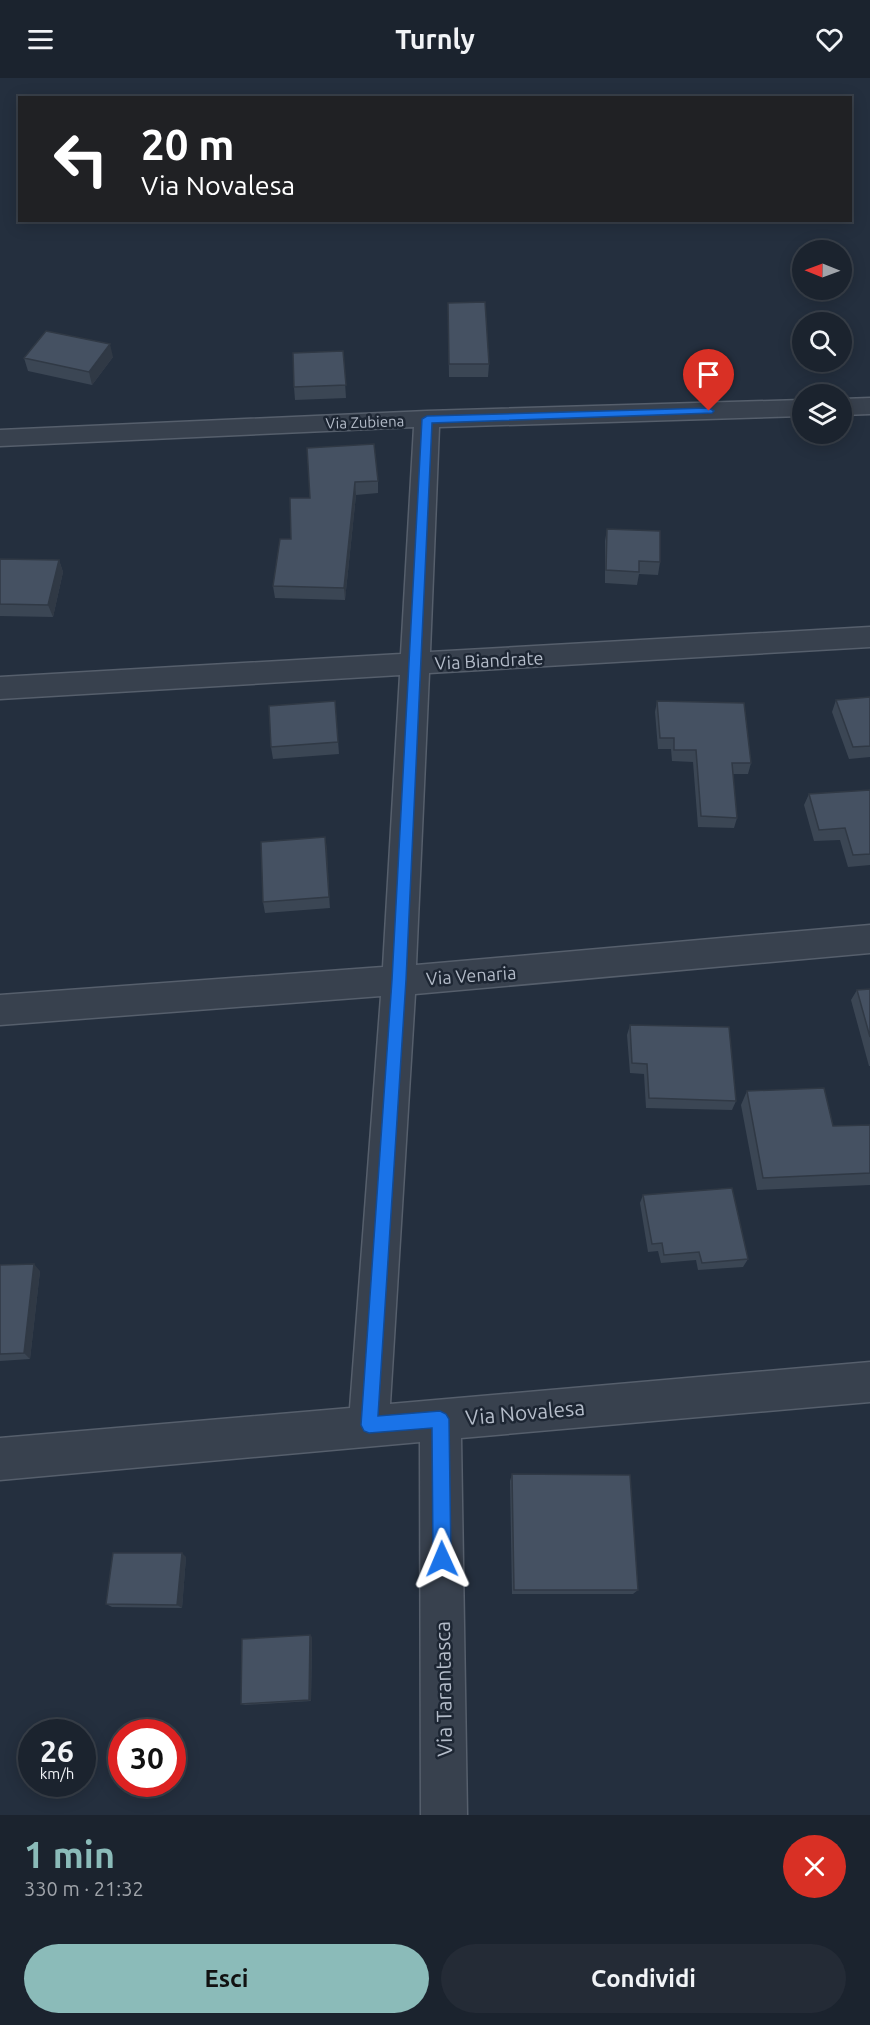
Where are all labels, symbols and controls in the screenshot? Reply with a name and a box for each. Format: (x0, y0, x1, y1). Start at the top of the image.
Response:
icon: menu (24, 23, 57, 56)
icon: heart (813, 23, 846, 56)
text: Turnly (395, 24, 475, 54)
icon: left (42, 120, 120, 198)
text: 20 m (141, 121, 235, 168)
text: Via Novalesa (141, 170, 295, 200)
north arrow (792, 240, 852, 300)
map controls (792, 240, 852, 444)
button: search (792, 312, 852, 372)
pin (683, 349, 734, 411)
icon: arrive (692, 358, 725, 391)
button: layers (792, 384, 852, 444)
street label: Via Zubiena (325, 412, 405, 432)
street label: Via Biandrate (434, 647, 544, 673)
street label: Via Venaria (425, 962, 517, 988)
street label: Via Novalesa (464, 1395, 586, 1429)
position arrow (410, 1527, 474, 1591)
street label: Via Tarantasca (430, 1621, 456, 1757)
speed limit sign: 30 (108, 1719, 186, 1797)
text: 26 (40, 1734, 74, 1768)
text: km/h (40, 1765, 74, 1782)
text: 1 min (24, 1834, 115, 1875)
button: close (783, 1835, 846, 1898)
text: 330 m · 21:32 (24, 1877, 144, 1900)
button: Esci (24, 1944, 429, 2013)
button: Condividi (441, 1944, 846, 2013)

